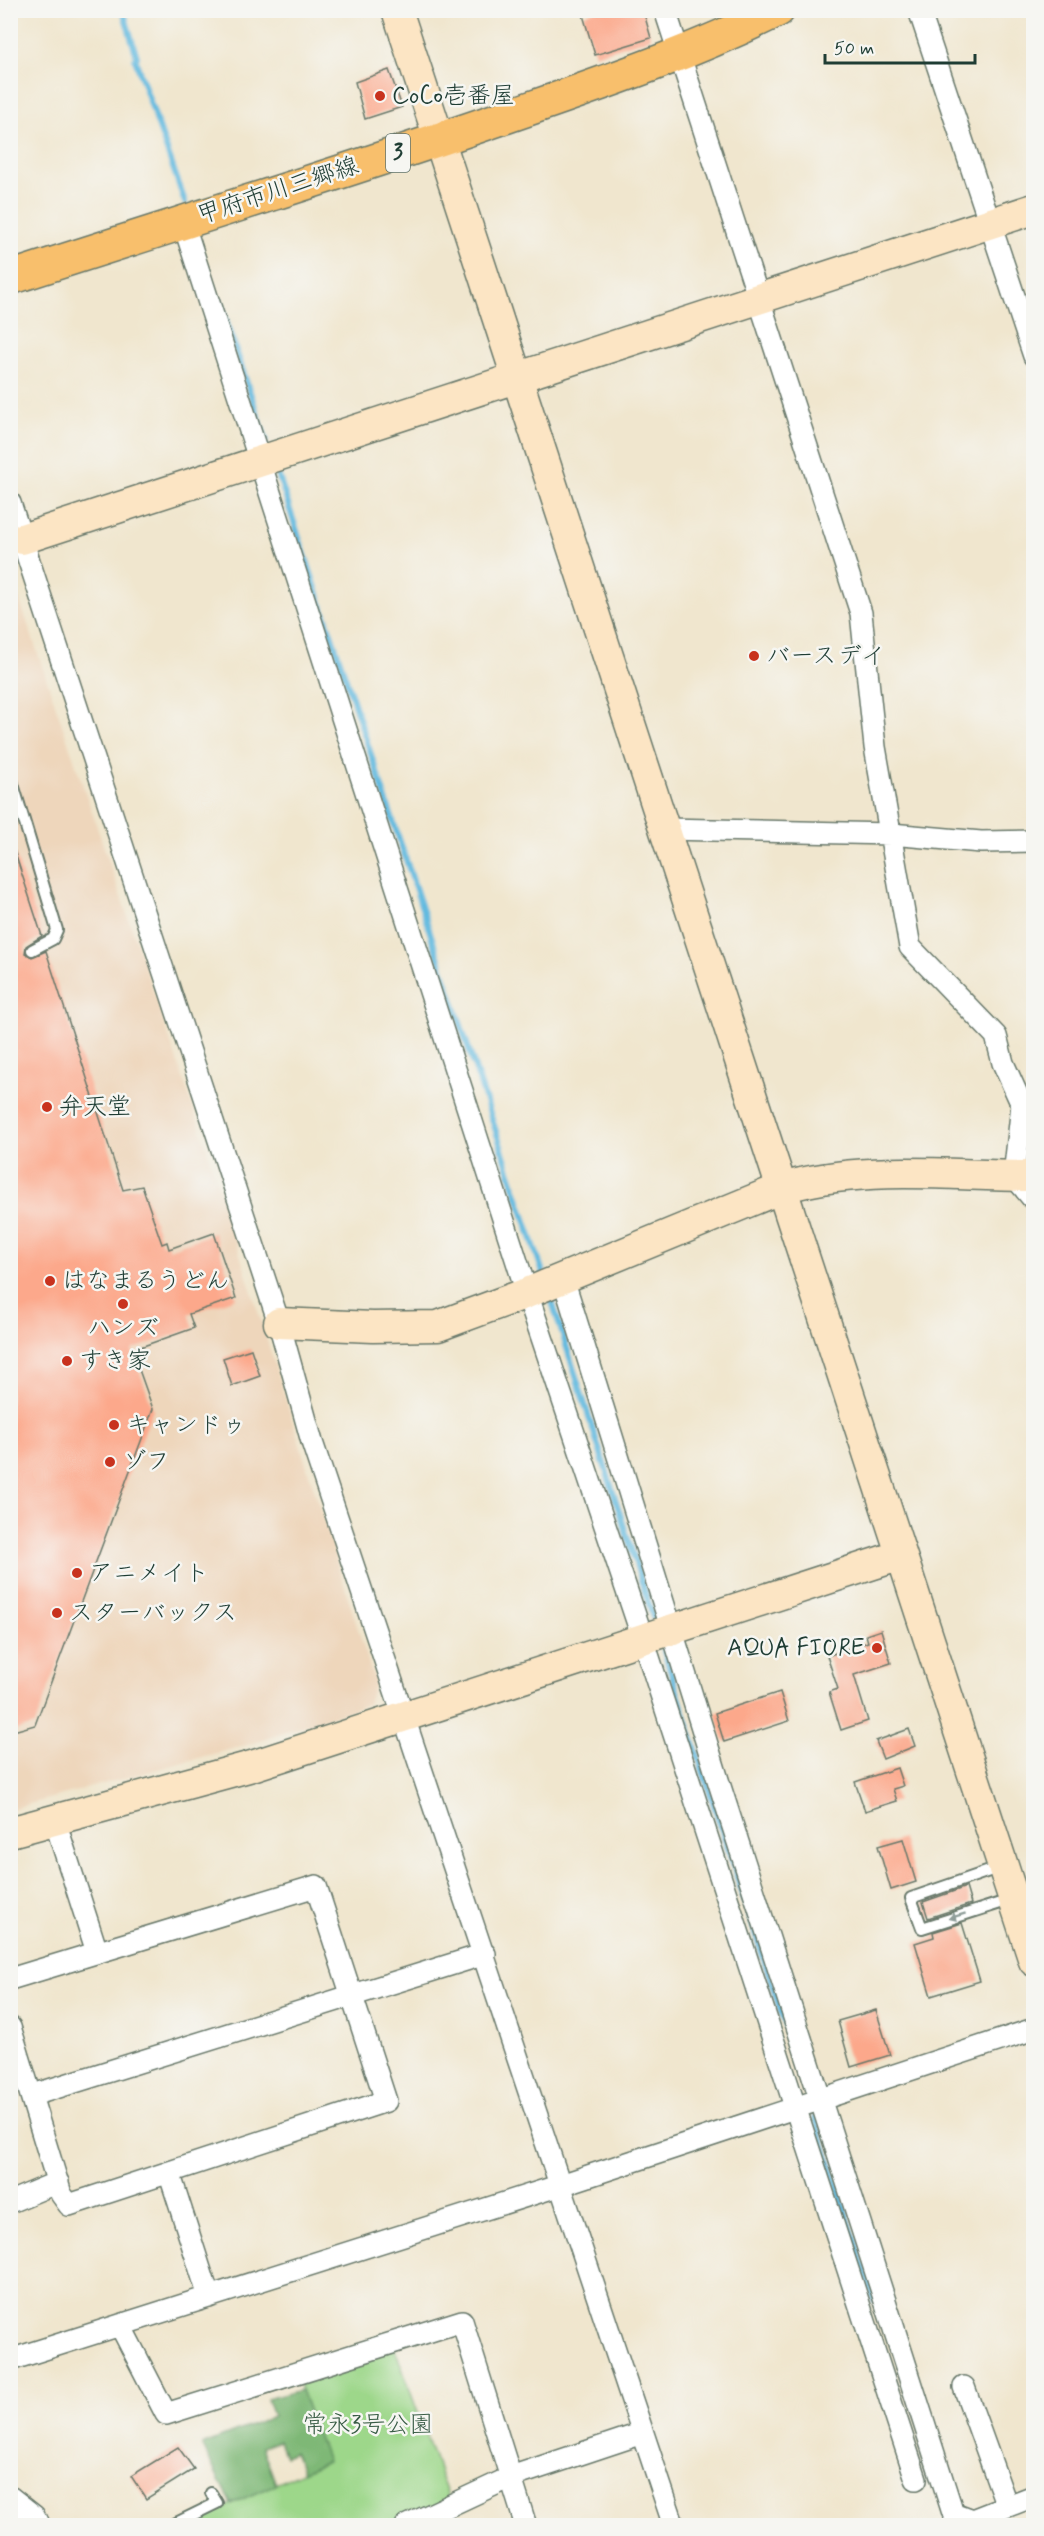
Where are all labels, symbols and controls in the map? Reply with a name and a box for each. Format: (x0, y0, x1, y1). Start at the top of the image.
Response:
scale bar (825, 27, 975, 65)
text: 50 m (834, 37, 874, 61)
place label: CoCo壱番屋 (392, 81, 515, 112)
marker: CoCo壱番屋 (373, 89, 387, 103)
road number: 3 (386, 134, 410, 172)
street label: 甲府市川三郷線 (193, 150, 363, 232)
place label: バースデイ (766, 641, 885, 672)
marker: バースデイ (747, 649, 761, 663)
place label: 弁天堂 (59, 1092, 131, 1123)
marker: 弁天堂 (40, 1100, 54, 1114)
place label: はなまるうどん (62, 1266, 230, 1297)
marker: はなまるうどん (43, 1274, 57, 1288)
marker: ハンズ (116, 1297, 130, 1311)
place label: ハンズ (87, 1313, 159, 1344)
place label: すき家 (79, 1346, 151, 1377)
marker: すき家 (60, 1354, 74, 1368)
place label: キャンドゥ (126, 1410, 246, 1441)
marker: キャンドゥ (107, 1418, 121, 1432)
place label: ゾフ (122, 1447, 170, 1478)
marker: ゾフ (103, 1455, 117, 1469)
place label: アニメイト (89, 1558, 209, 1589)
marker: アニメイト (70, 1566, 84, 1580)
place label: スターバックス (69, 1598, 237, 1629)
marker: スターバックス (50, 1606, 64, 1620)
place label: AQUA FIORE (727, 1633, 865, 1664)
marker: AQUA FIORE (870, 1641, 884, 1655)
one-way arrow (948, 1912, 966, 1922)
park label: 常永3号公園 (303, 2410, 433, 2441)

